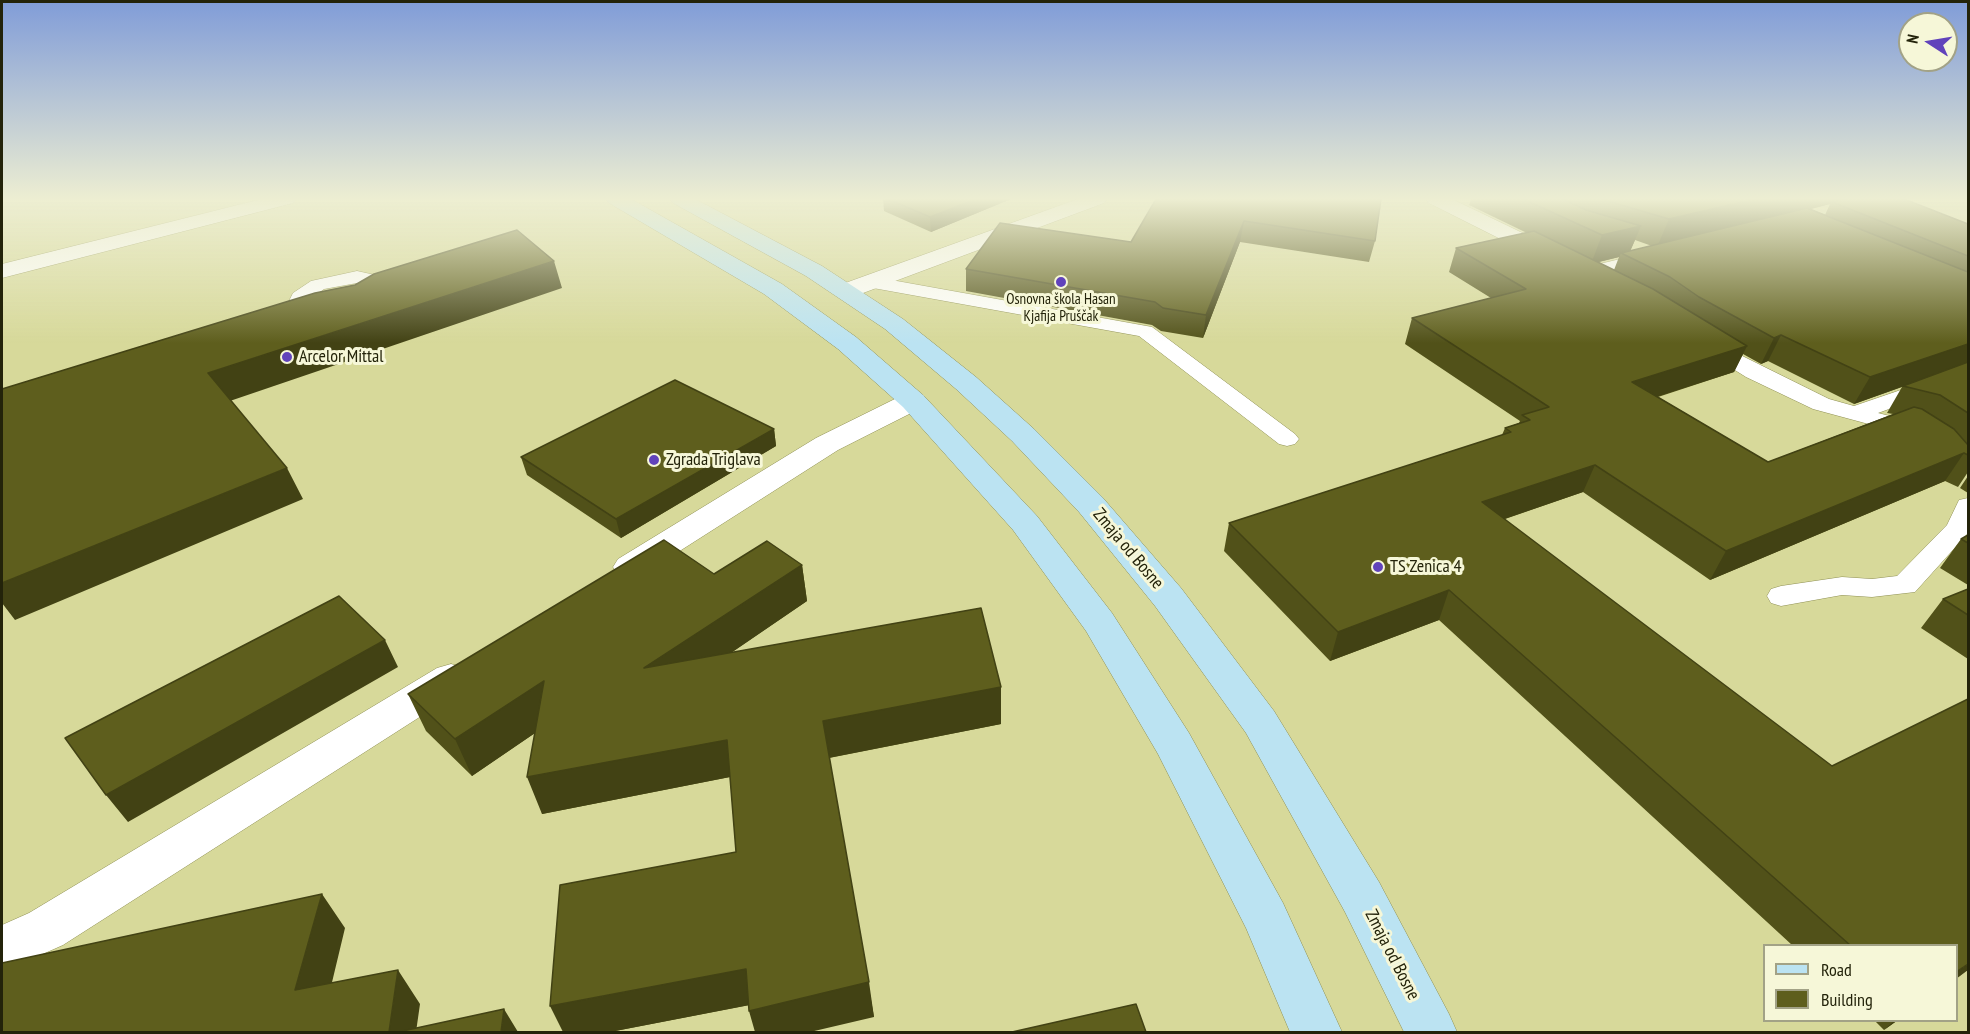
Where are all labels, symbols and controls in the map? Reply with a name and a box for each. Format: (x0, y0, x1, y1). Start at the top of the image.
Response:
north arrow (1898, 12, 1958, 72)
text: N (1902, 32, 1923, 45)
marker: Osnovna škola Hasan Kjafija Pruščak (1054, 275, 1068, 289)
place label: Osnovna škola Hasan Kjafija Pruščak (1006, 291, 1116, 326)
place label: Arcelor Mittal (299, 346, 383, 368)
marker: Arcelor Mittal (280, 350, 294, 364)
place label: Zgrada Triglava (666, 449, 761, 471)
marker: Zgrada Triglava (647, 453, 661, 467)
street label: Zmaja od Bosne (1088, 504, 1168, 594)
place label: TS Zenica 4 (1390, 556, 1462, 578)
marker: TS Zenica 4 (1371, 560, 1385, 574)
street label: Zmaja od Bosne (1360, 906, 1424, 1004)
legend (1763, 944, 1958, 1022)
text: Road (1821, 958, 1852, 981)
text: Building (1821, 988, 1873, 1011)

